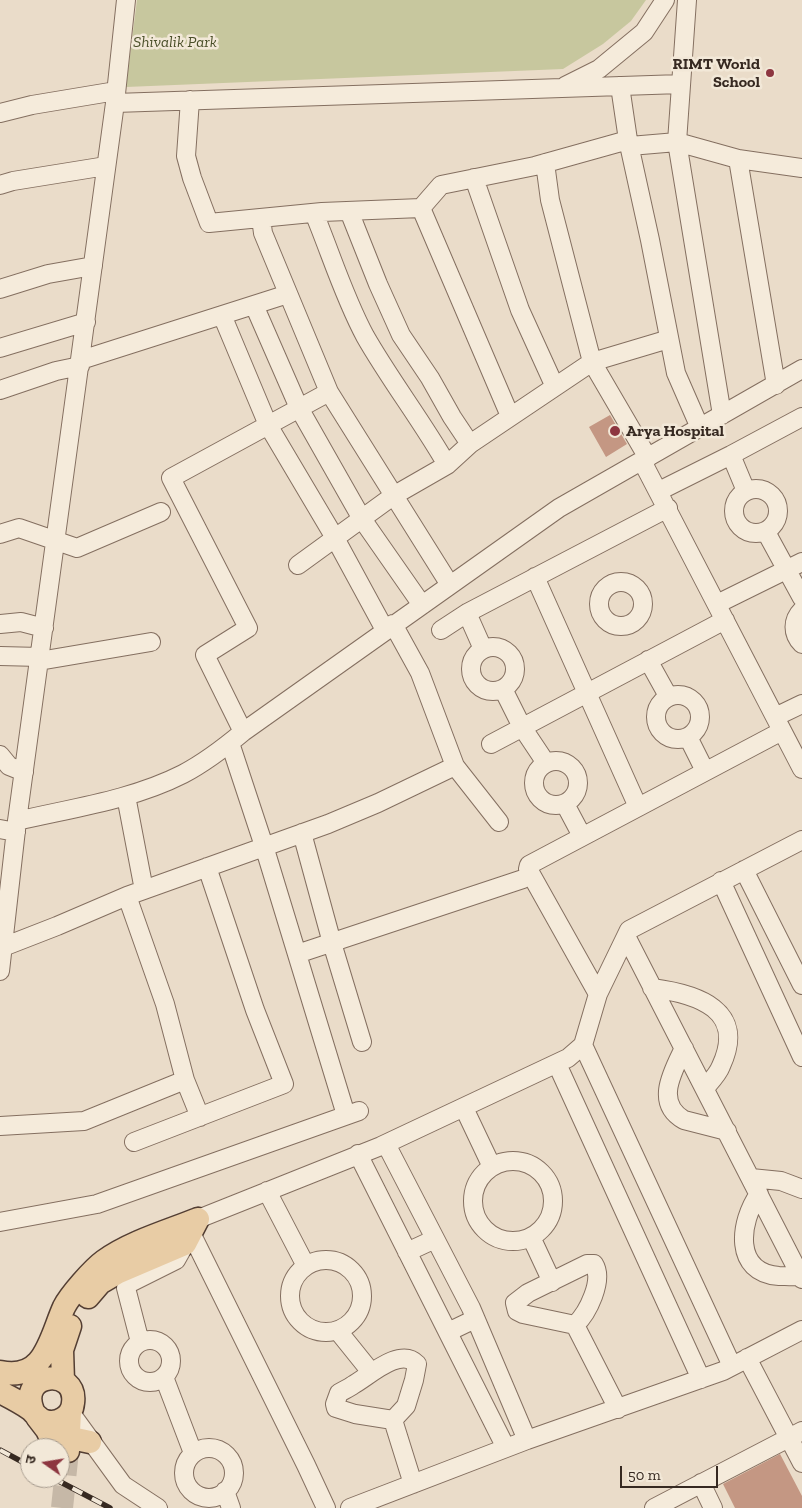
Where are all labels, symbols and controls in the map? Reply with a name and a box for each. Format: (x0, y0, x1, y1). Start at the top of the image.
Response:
park label: Shivalik Park (133, 32, 217, 52)
place label: RIMT World School (672, 54, 760, 92)
marker: RIMT World School (764, 67, 776, 79)
place label: Arya Hospital (626, 421, 724, 441)
marker: Arya Hospital (608, 424, 622, 438)
north arrow (20, 1438, 70, 1488)
text: उ (22, 1454, 40, 1466)
scale bar (622, 1456, 720, 1488)
text: 50 m (628, 1466, 661, 1484)

